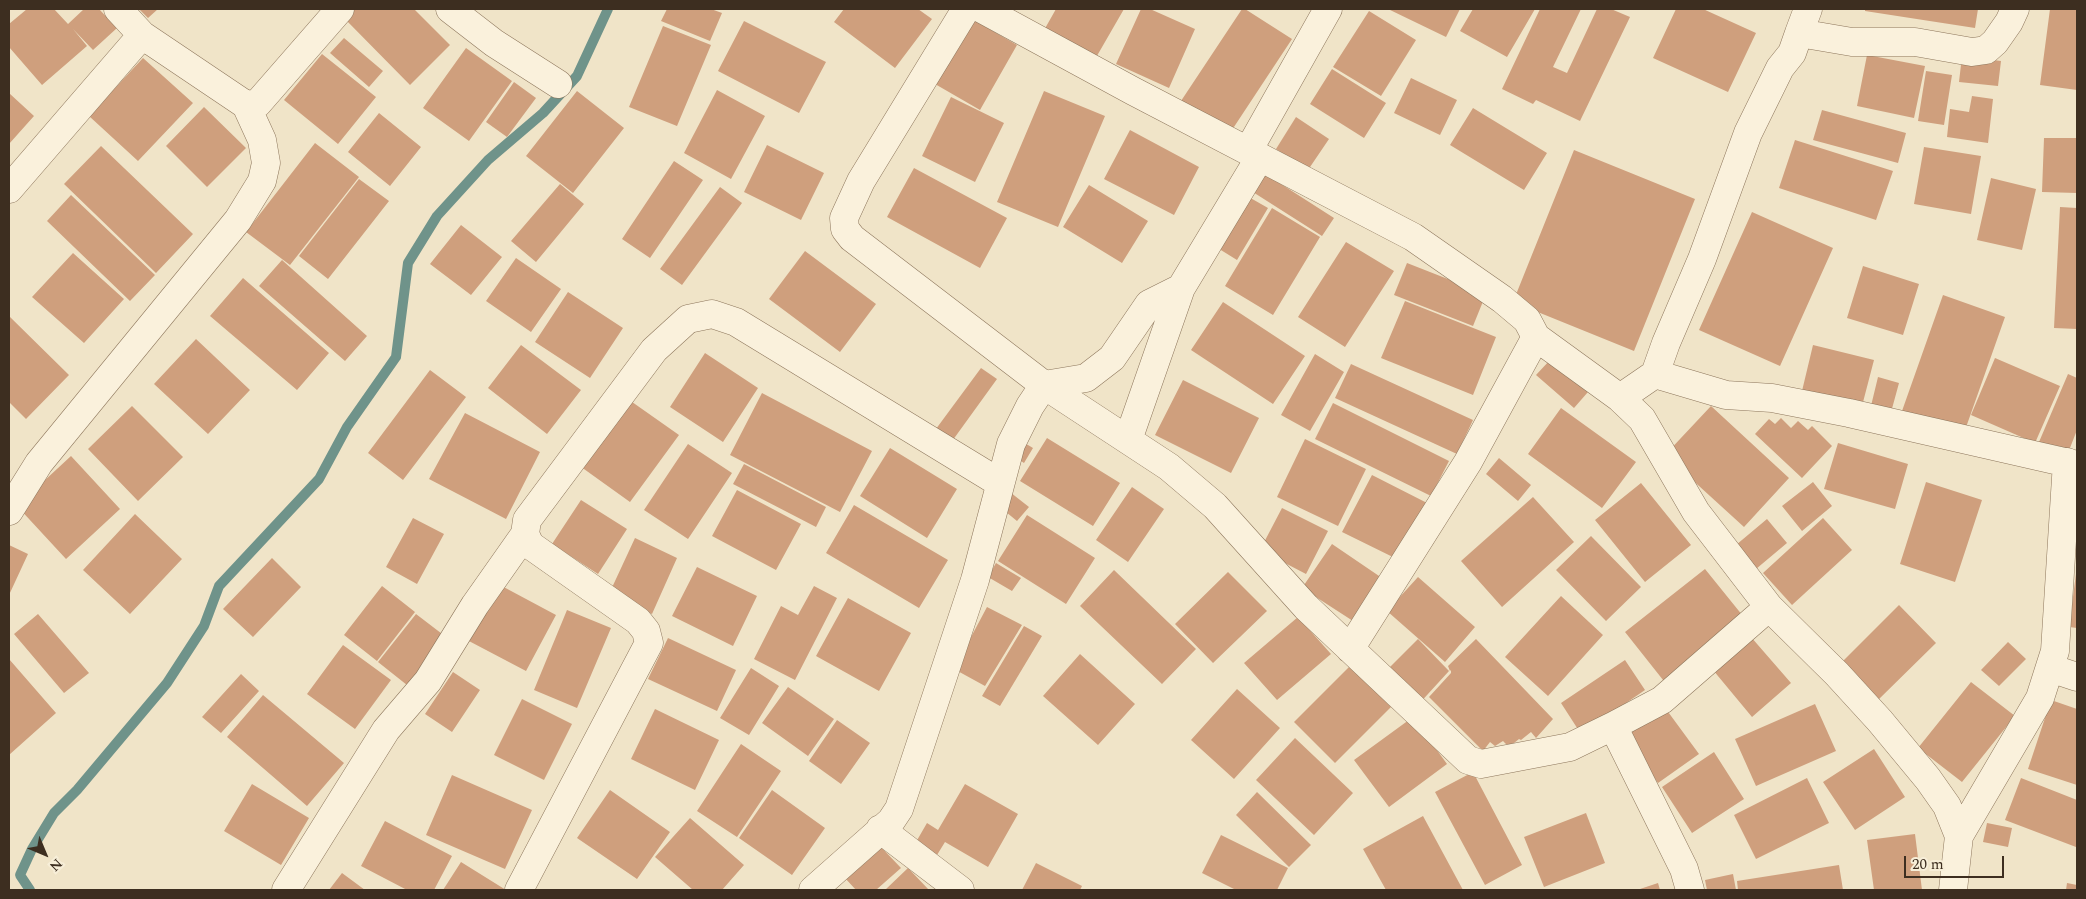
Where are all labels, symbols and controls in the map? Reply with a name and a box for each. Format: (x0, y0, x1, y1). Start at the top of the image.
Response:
north arrow (20, 829, 70, 879)
scale bar (1906, 846, 2006, 878)
text: N (44, 853, 67, 876)
text: 20 m (1912, 853, 1944, 876)

